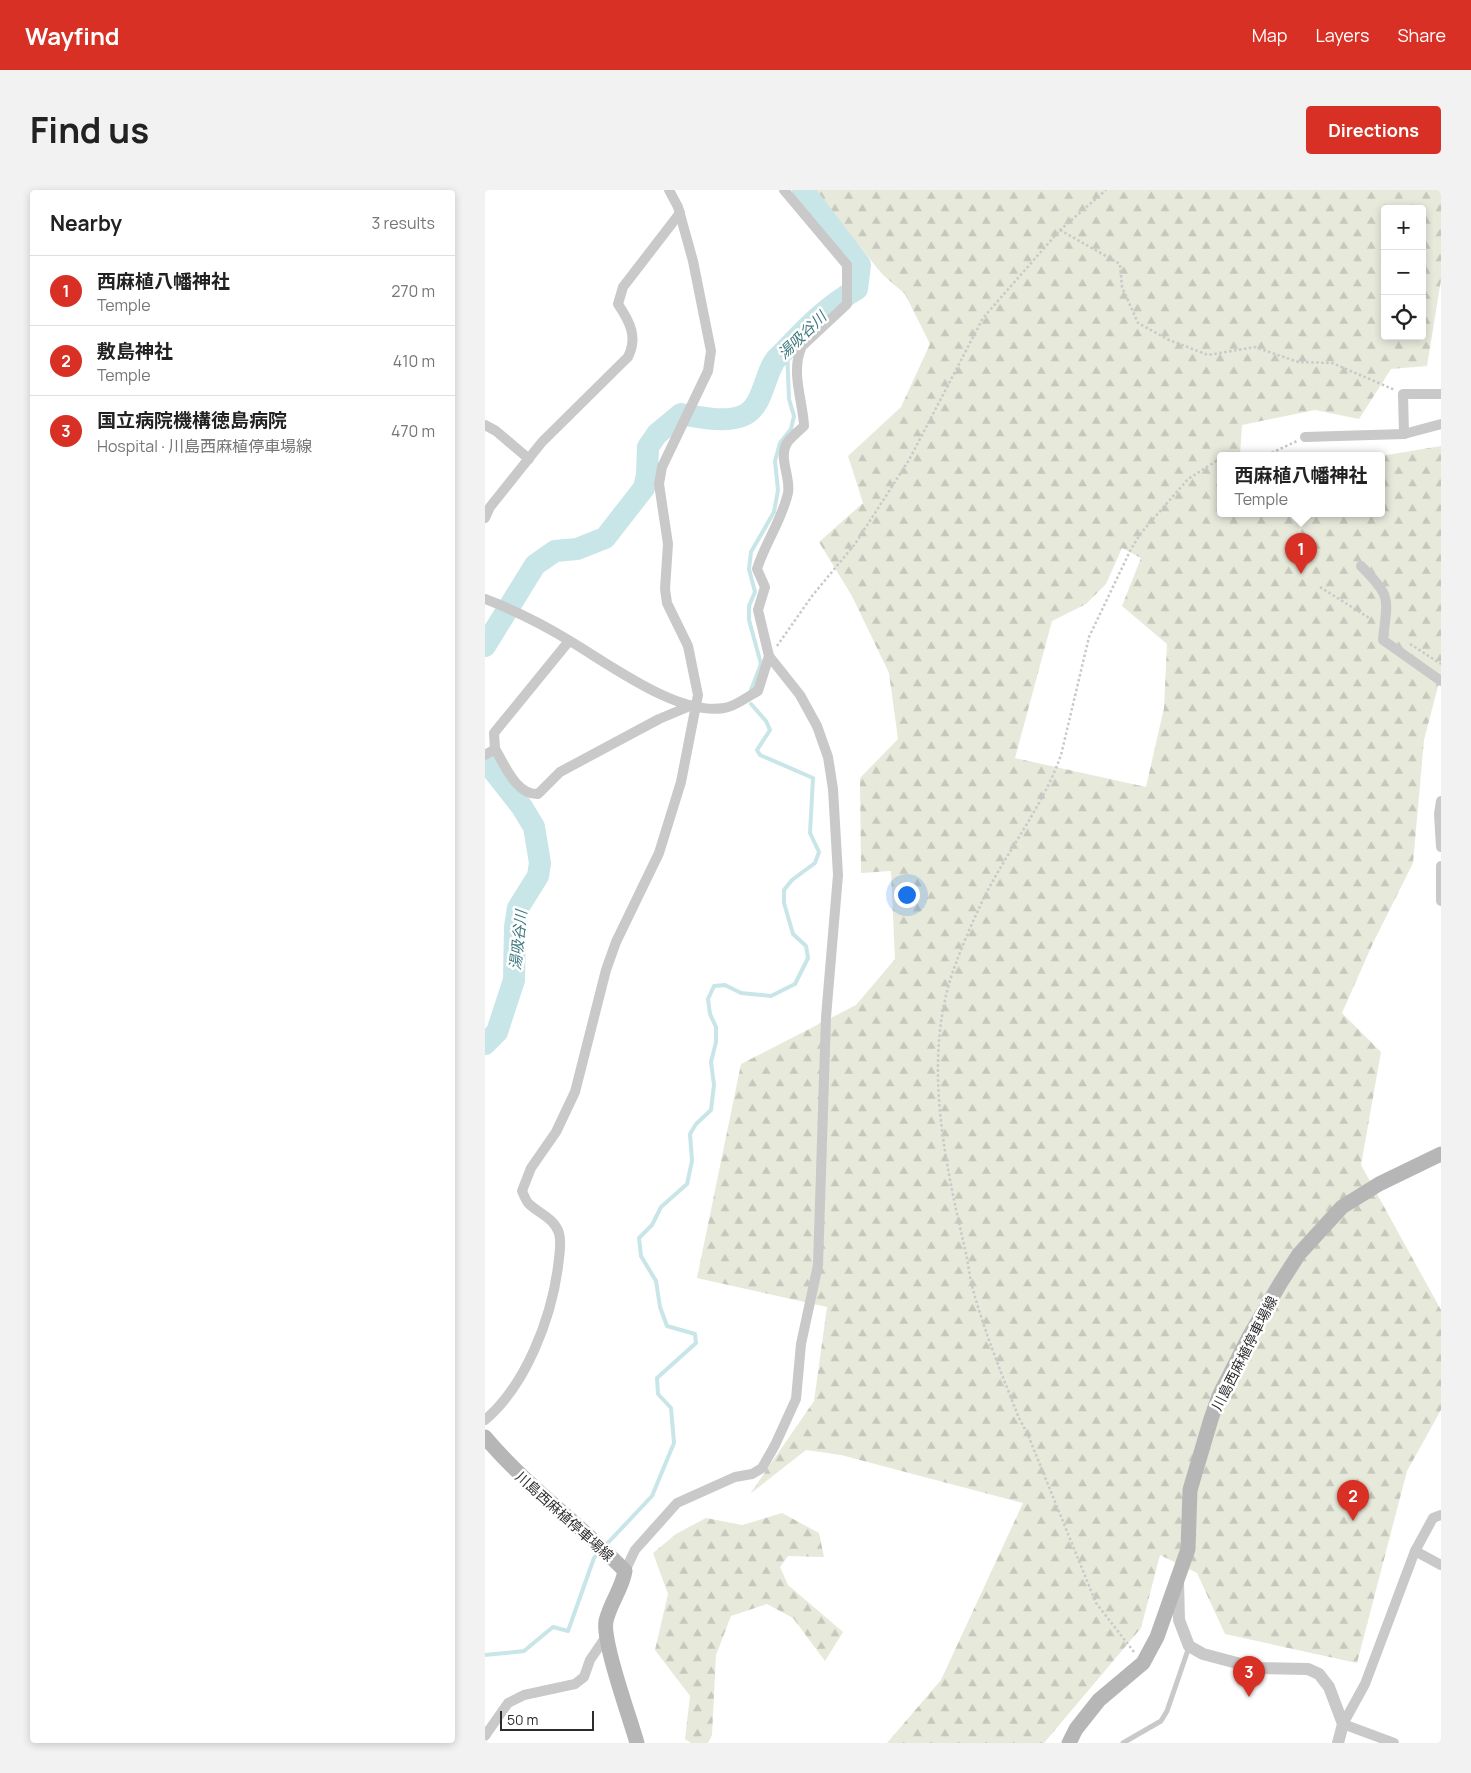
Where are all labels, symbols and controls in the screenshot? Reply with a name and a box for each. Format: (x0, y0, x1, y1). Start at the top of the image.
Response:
text: Wayfind (25, 19, 120, 52)
text: Map (1252, 23, 1287, 47)
text: Layers (1315, 23, 1369, 47)
text: Share (1397, 23, 1446, 47)
text: Find us (30, 106, 149, 154)
button: Directions (1306, 106, 1441, 154)
map controls (1381, 205, 1426, 340)
button: + (1381, 205, 1426, 250)
text: Nearby (50, 209, 122, 237)
text: 3 results (372, 212, 435, 234)
button: − (1381, 250, 1426, 295)
text: 西麻植八幡神社 (97, 268, 230, 294)
text: 1 (62, 280, 70, 302)
text: 270 m (391, 280, 435, 302)
text: Temple (97, 294, 151, 316)
button: locate (1381, 295, 1426, 340)
water label: 湯吸谷川 (773, 305, 832, 363)
text: 敷島神社 (97, 338, 173, 364)
text: 2 (61, 350, 71, 372)
text: 410 m (393, 350, 435, 372)
text: Temple (97, 364, 151, 386)
text: 国立病院機構徳島病院 (97, 407, 287, 433)
text: 3 (61, 420, 71, 442)
text: 470 m (391, 420, 435, 442)
text: Hospital · 川島西麻植停車場線 (97, 435, 312, 457)
popup (1217, 452, 1385, 517)
text: 西麻植八幡神社 (1234, 462, 1368, 488)
text: Temple (1234, 488, 1288, 510)
pin: 1 (1285, 533, 1317, 574)
your location (894, 882, 920, 908)
water label: 湯吸谷川 (504, 907, 532, 971)
street label: 川島西麻植停車場線 (1207, 1293, 1281, 1413)
street label: 川島西麻植停車場線 (512, 1467, 618, 1565)
pin: 2 (1337, 1480, 1369, 1521)
pin: 3 (1233, 1656, 1265, 1697)
scale bar (500, 1708, 594, 1731)
text: 50 m (507, 1710, 538, 1729)

